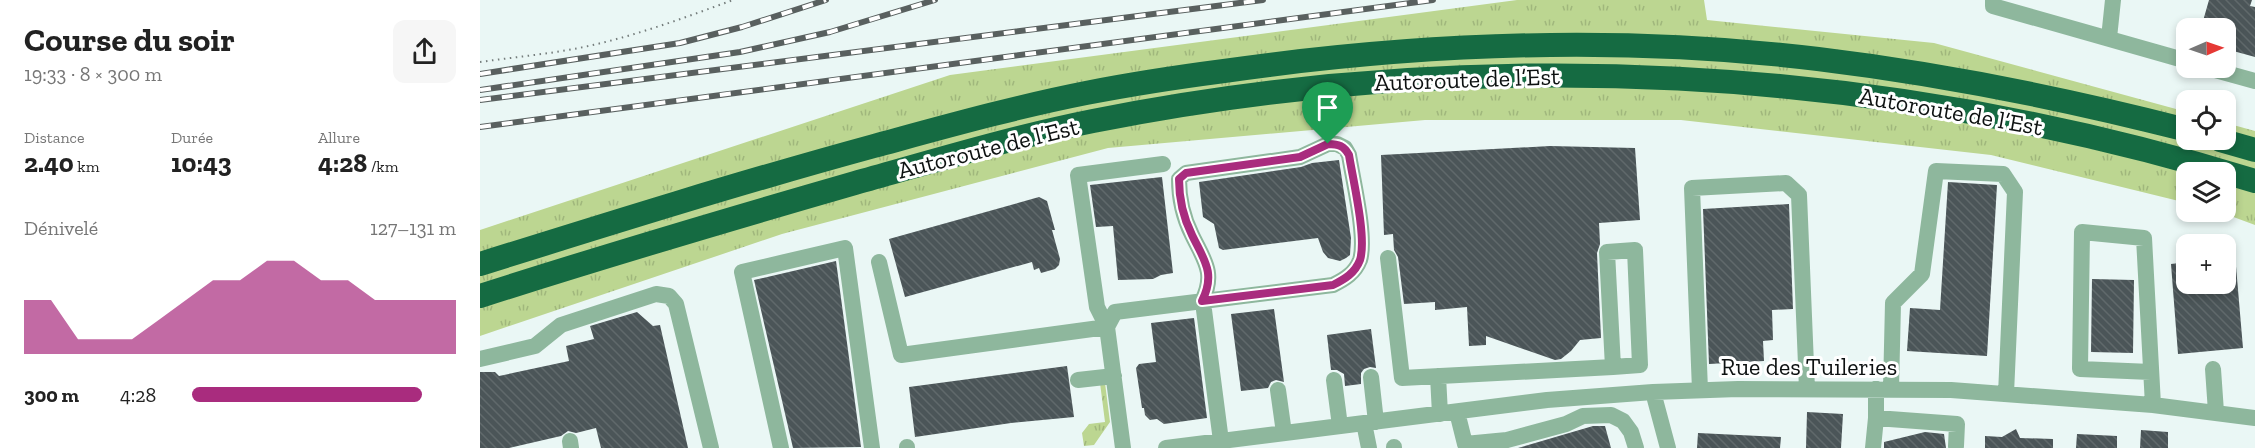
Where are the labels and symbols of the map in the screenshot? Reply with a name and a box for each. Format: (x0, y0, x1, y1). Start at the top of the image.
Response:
north arrow (2176, 18, 2236, 78)
street label: Autoroute de l’Est (1374, 61, 1560, 97)
street label: Autoroute de l’Est (1857, 81, 2045, 141)
pin (1302, 82, 1353, 144)
street label: Autoroute de l’Est (894, 111, 1082, 185)
street label: Rue des Tuileries (1721, 352, 1897, 381)

